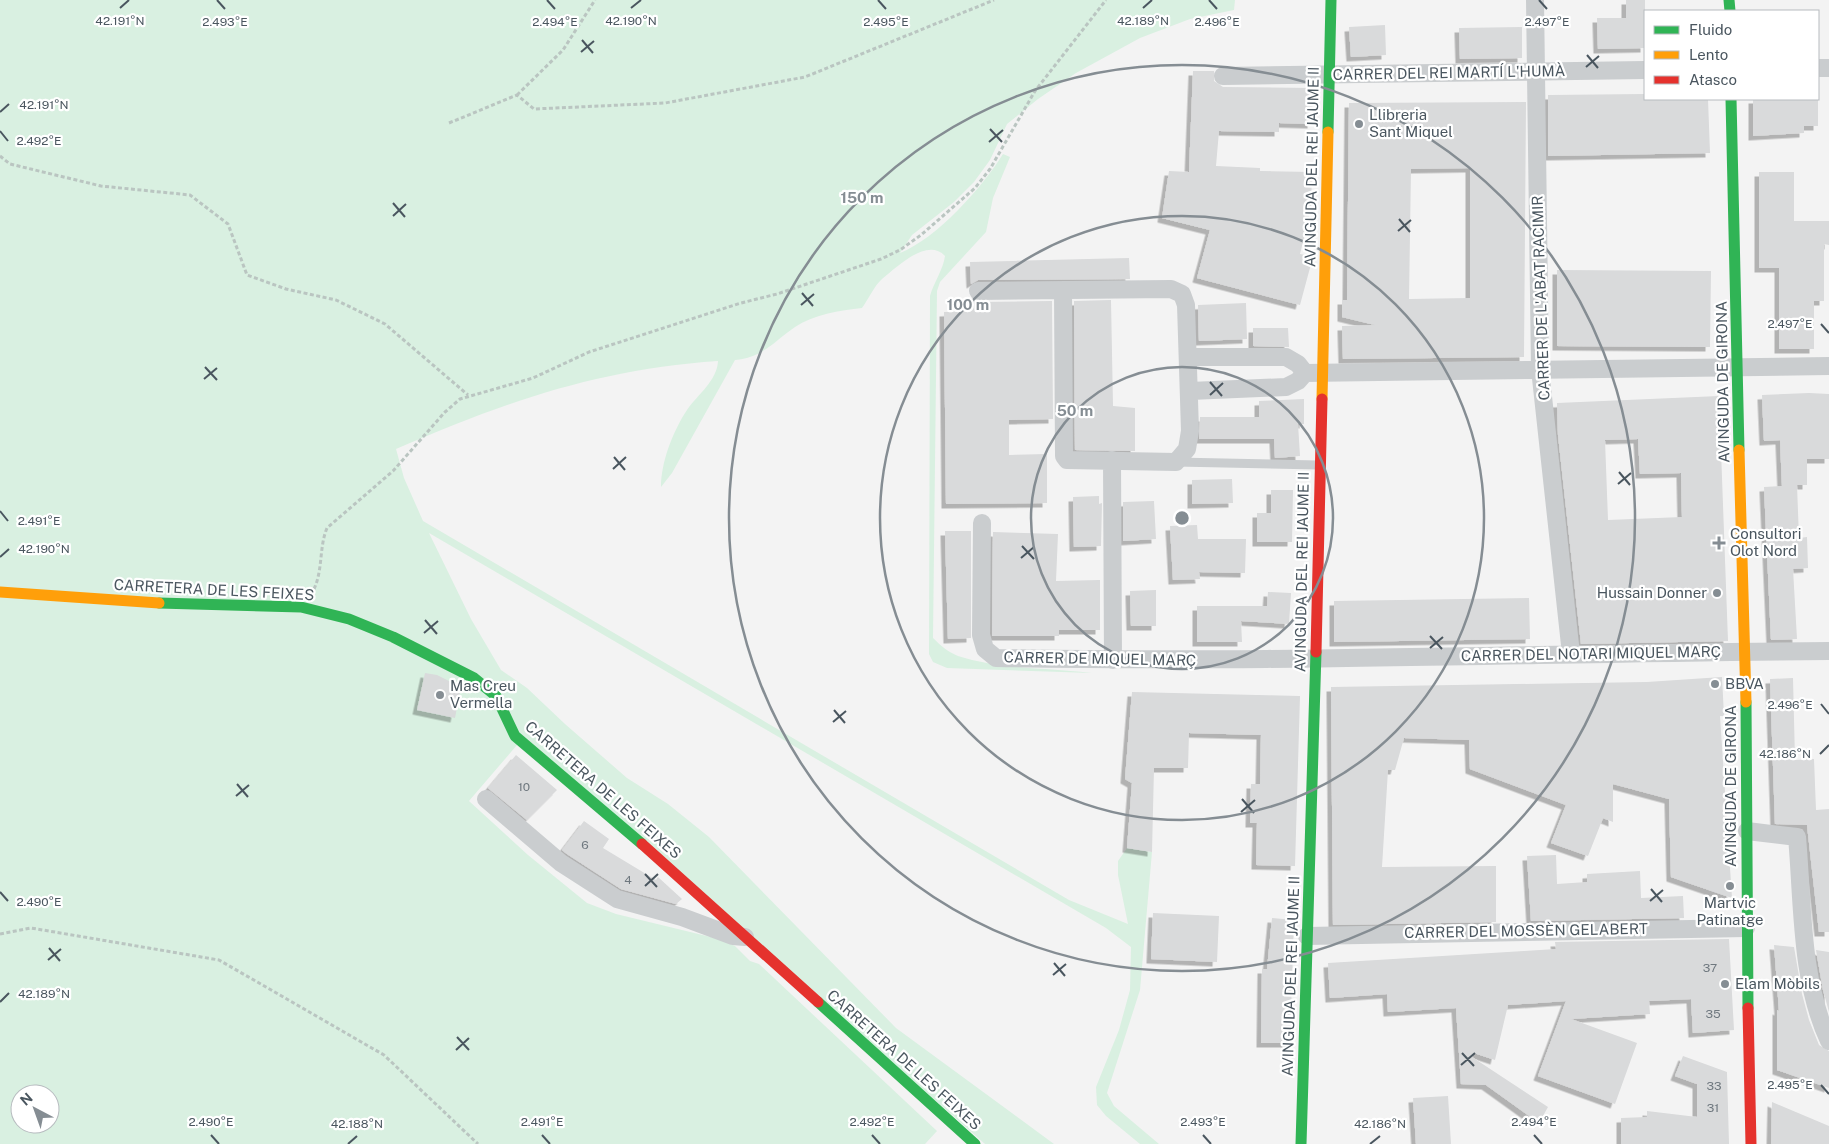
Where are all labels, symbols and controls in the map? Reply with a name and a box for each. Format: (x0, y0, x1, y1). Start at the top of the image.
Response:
legend (1644, 10, 1819, 100)
text: 42.191°N (95, 14, 145, 28)
text: 42.190°N (605, 14, 657, 28)
text: 42.189°N (1117, 14, 1169, 28)
text: 2.493°E (202, 15, 248, 29)
text: 2.494°E (532, 15, 578, 29)
text: 2.495°E (863, 15, 909, 29)
text: 2.496°E (1194, 15, 1240, 29)
text: 2.497°E (1525, 15, 1569, 29)
text: Fluido (1689, 21, 1732, 38)
text: Lento (1689, 46, 1728, 63)
street label: CARRER DEL REI MARTÍ L'HUMÀ (1332, 62, 1566, 83)
street label: AVINGUDA DEL REI JAUME II (1301, 67, 1322, 267)
text: Atasco (1689, 71, 1737, 88)
text: 42.191°N (19, 98, 69, 112)
place label: Llibreria Sant Miquel (1369, 106, 1453, 140)
marker: Llibreria Sant Miquel (1353, 118, 1365, 130)
text: 2.492°E (17, 134, 61, 148)
text: 150 m (840, 189, 884, 206)
street label: CARRER DE L'ABAT RACIMIR (1528, 195, 1553, 401)
text: 100 m (947, 296, 989, 313)
street label: AVINGUDA DE GIRONA (1713, 301, 1732, 463)
text: 2.497°E (1768, 317, 1812, 331)
text: 50 m (1057, 402, 1093, 419)
street label: AVINGUDA DEL REI JAUME II (1291, 472, 1312, 672)
centre of rings (1173, 509, 1191, 527)
text: 2.491°E (18, 514, 60, 528)
place label: Consultori Olot Nord (1730, 525, 1801, 559)
marker: Consultori Olot Nord (1712, 536, 1726, 550)
text: 42.190°N (18, 542, 70, 556)
street label: CARRETERA DE LES FEIXES (113, 576, 315, 603)
place label: Hussain Donner (1597, 584, 1707, 601)
marker: Hussain Donner (1711, 587, 1723, 599)
street label: CARRER DEL NOTARI MIQUEL MARÇ (1461, 643, 1721, 664)
street label: CARRER DE MIQUEL MARÇ (1004, 648, 1196, 669)
place label: BBVA (1725, 675, 1764, 692)
place label: Mas Creu Vermella (450, 677, 516, 711)
marker: BBVA (1709, 678, 1721, 690)
marker: Mas Creu Vermella (434, 689, 446, 701)
text: 2.496°E (1767, 698, 1813, 712)
street label: AVINGUDA DE GIRONA (1722, 705, 1739, 867)
street label: CARRETERA DE LES FEIXES (522, 717, 685, 862)
text: 42.186°N (1759, 747, 1811, 761)
house number: 10 (518, 780, 530, 794)
house number: 6 (581, 838, 589, 852)
house number: 4 (624, 873, 632, 887)
street label: AVINGUDA DEL REI JAUME II (1279, 875, 1302, 1077)
marker: Martvic Patinatge (1724, 880, 1736, 892)
place label: Martvic Patinatge (1696, 894, 1764, 928)
text: 2.490°E (16, 895, 62, 909)
street label: CARRER DEL MOSSÈN GELABERT (1404, 920, 1648, 941)
house number: 37 (1703, 961, 1717, 975)
place label: Elam Mòbils (1735, 975, 1820, 992)
marker: Elam Mòbils (1719, 978, 1731, 990)
street label: CARRETERA DE LES FEIXES (824, 986, 985, 1133)
text: 42.189°N (18, 987, 70, 1001)
house number: 35 (1705, 1007, 1721, 1021)
text: 2.495°E (1767, 1078, 1813, 1092)
house number: 33 (1706, 1079, 1722, 1093)
north arrow (10, 1084, 60, 1134)
text: N (17, 1090, 36, 1109)
house number: 31 (1707, 1101, 1719, 1115)
text: 2.490°E (188, 1115, 234, 1129)
text: 2.491°E (521, 1115, 563, 1129)
text: 2.492°E (850, 1115, 894, 1129)
text: 2.493°E (1180, 1115, 1226, 1129)
text: 2.494°E (1511, 1115, 1557, 1129)
text: 42.188°N (331, 1117, 383, 1131)
text: 42.186°N (1354, 1117, 1406, 1131)

